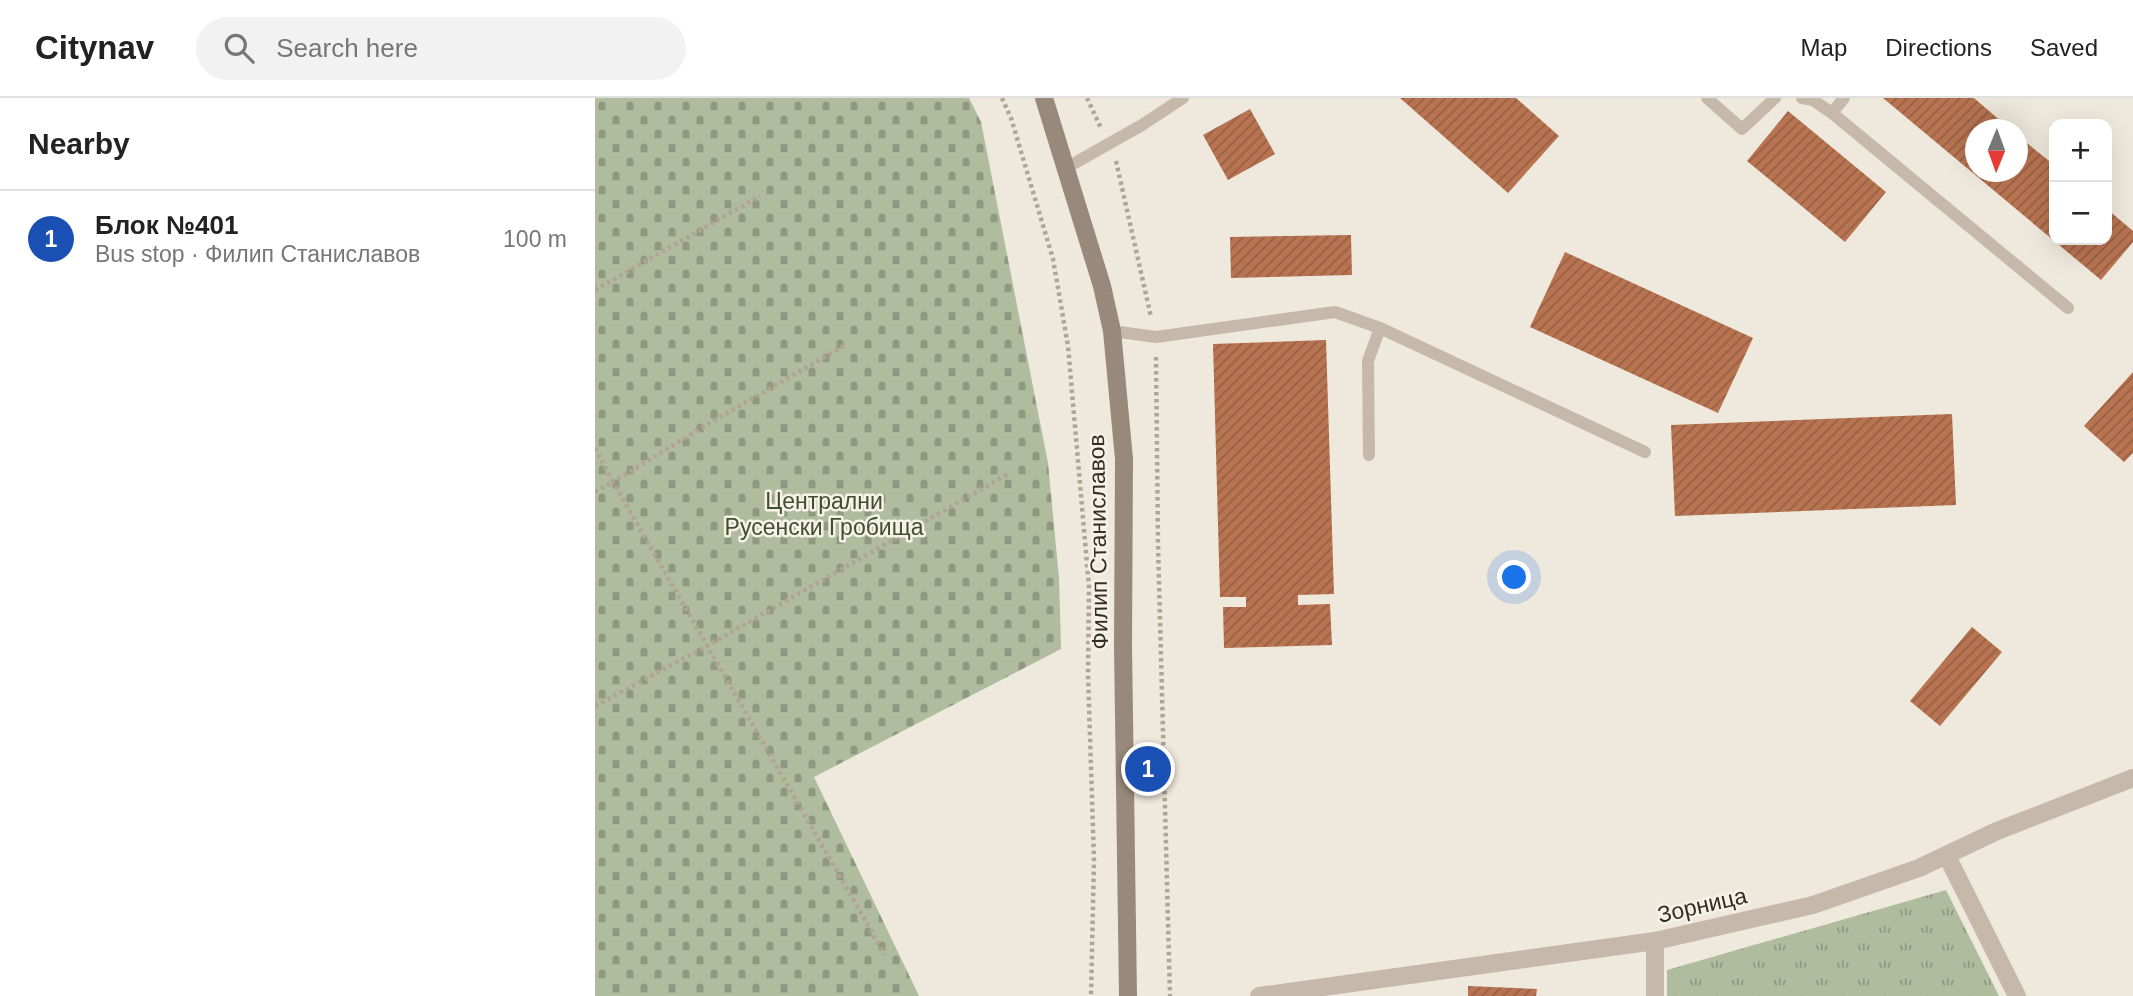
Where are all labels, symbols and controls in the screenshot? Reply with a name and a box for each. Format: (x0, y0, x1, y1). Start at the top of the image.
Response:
search box (196, 17, 686, 80)
text: Citynav (35, 29, 154, 66)
icon: search (220, 29, 258, 67)
text: Search here (276, 33, 418, 63)
text: Map (1801, 34, 1847, 61)
text: Directions (1885, 34, 1992, 61)
text: Saved (2030, 34, 2098, 61)
north arrow (1965, 119, 2028, 182)
map controls (2049, 119, 2112, 245)
button: + (2049, 119, 2112, 182)
text: Nearby (28, 127, 130, 160)
button: − (2049, 182, 2112, 245)
text: Блок №401 (95, 210, 238, 240)
text: 1 (45, 226, 57, 252)
text: 100 m (503, 226, 567, 252)
text: Bus stop · Филип Станиславов (95, 241, 420, 267)
street label: Филип Станиславов (1083, 434, 1113, 650)
park label: Централни Русенски Гробища (725, 488, 924, 540)
your location (1497, 560, 1531, 594)
pin: 1 (1125, 743, 1171, 795)
street label: Зорница (1655, 882, 1749, 928)

